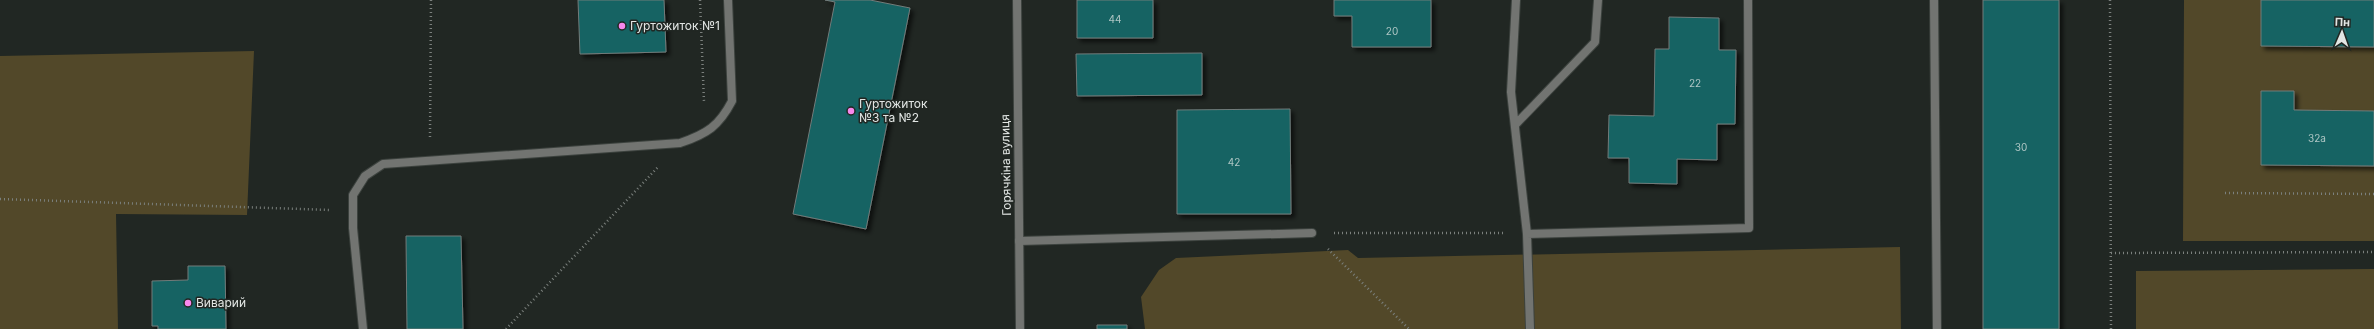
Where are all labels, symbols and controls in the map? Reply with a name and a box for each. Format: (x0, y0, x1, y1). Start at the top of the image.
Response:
north arrow (2322, 12, 2362, 52)
house number: 44 (1109, 13, 1121, 25)
text: Пн (2335, 15, 2350, 29)
place label: Гуртожиток №1 (630, 18, 720, 33)
marker: Гуртожиток №1 (617, 21, 627, 31)
house number: 20 (1386, 25, 1398, 37)
house number: 22 (1689, 77, 1701, 89)
place label: Гуртожиток №3 та №2 (859, 96, 928, 125)
marker: Гуртожиток №3 та №2 (846, 106, 856, 116)
street label: Горячкіна вулиця (997, 114, 1014, 216)
house number: 32а (2308, 132, 2326, 144)
house number: 30 (2015, 141, 2027, 153)
house number: 42 (1228, 156, 1240, 168)
place label: Виварий (196, 295, 246, 310)
marker: Виварий (183, 298, 193, 308)

